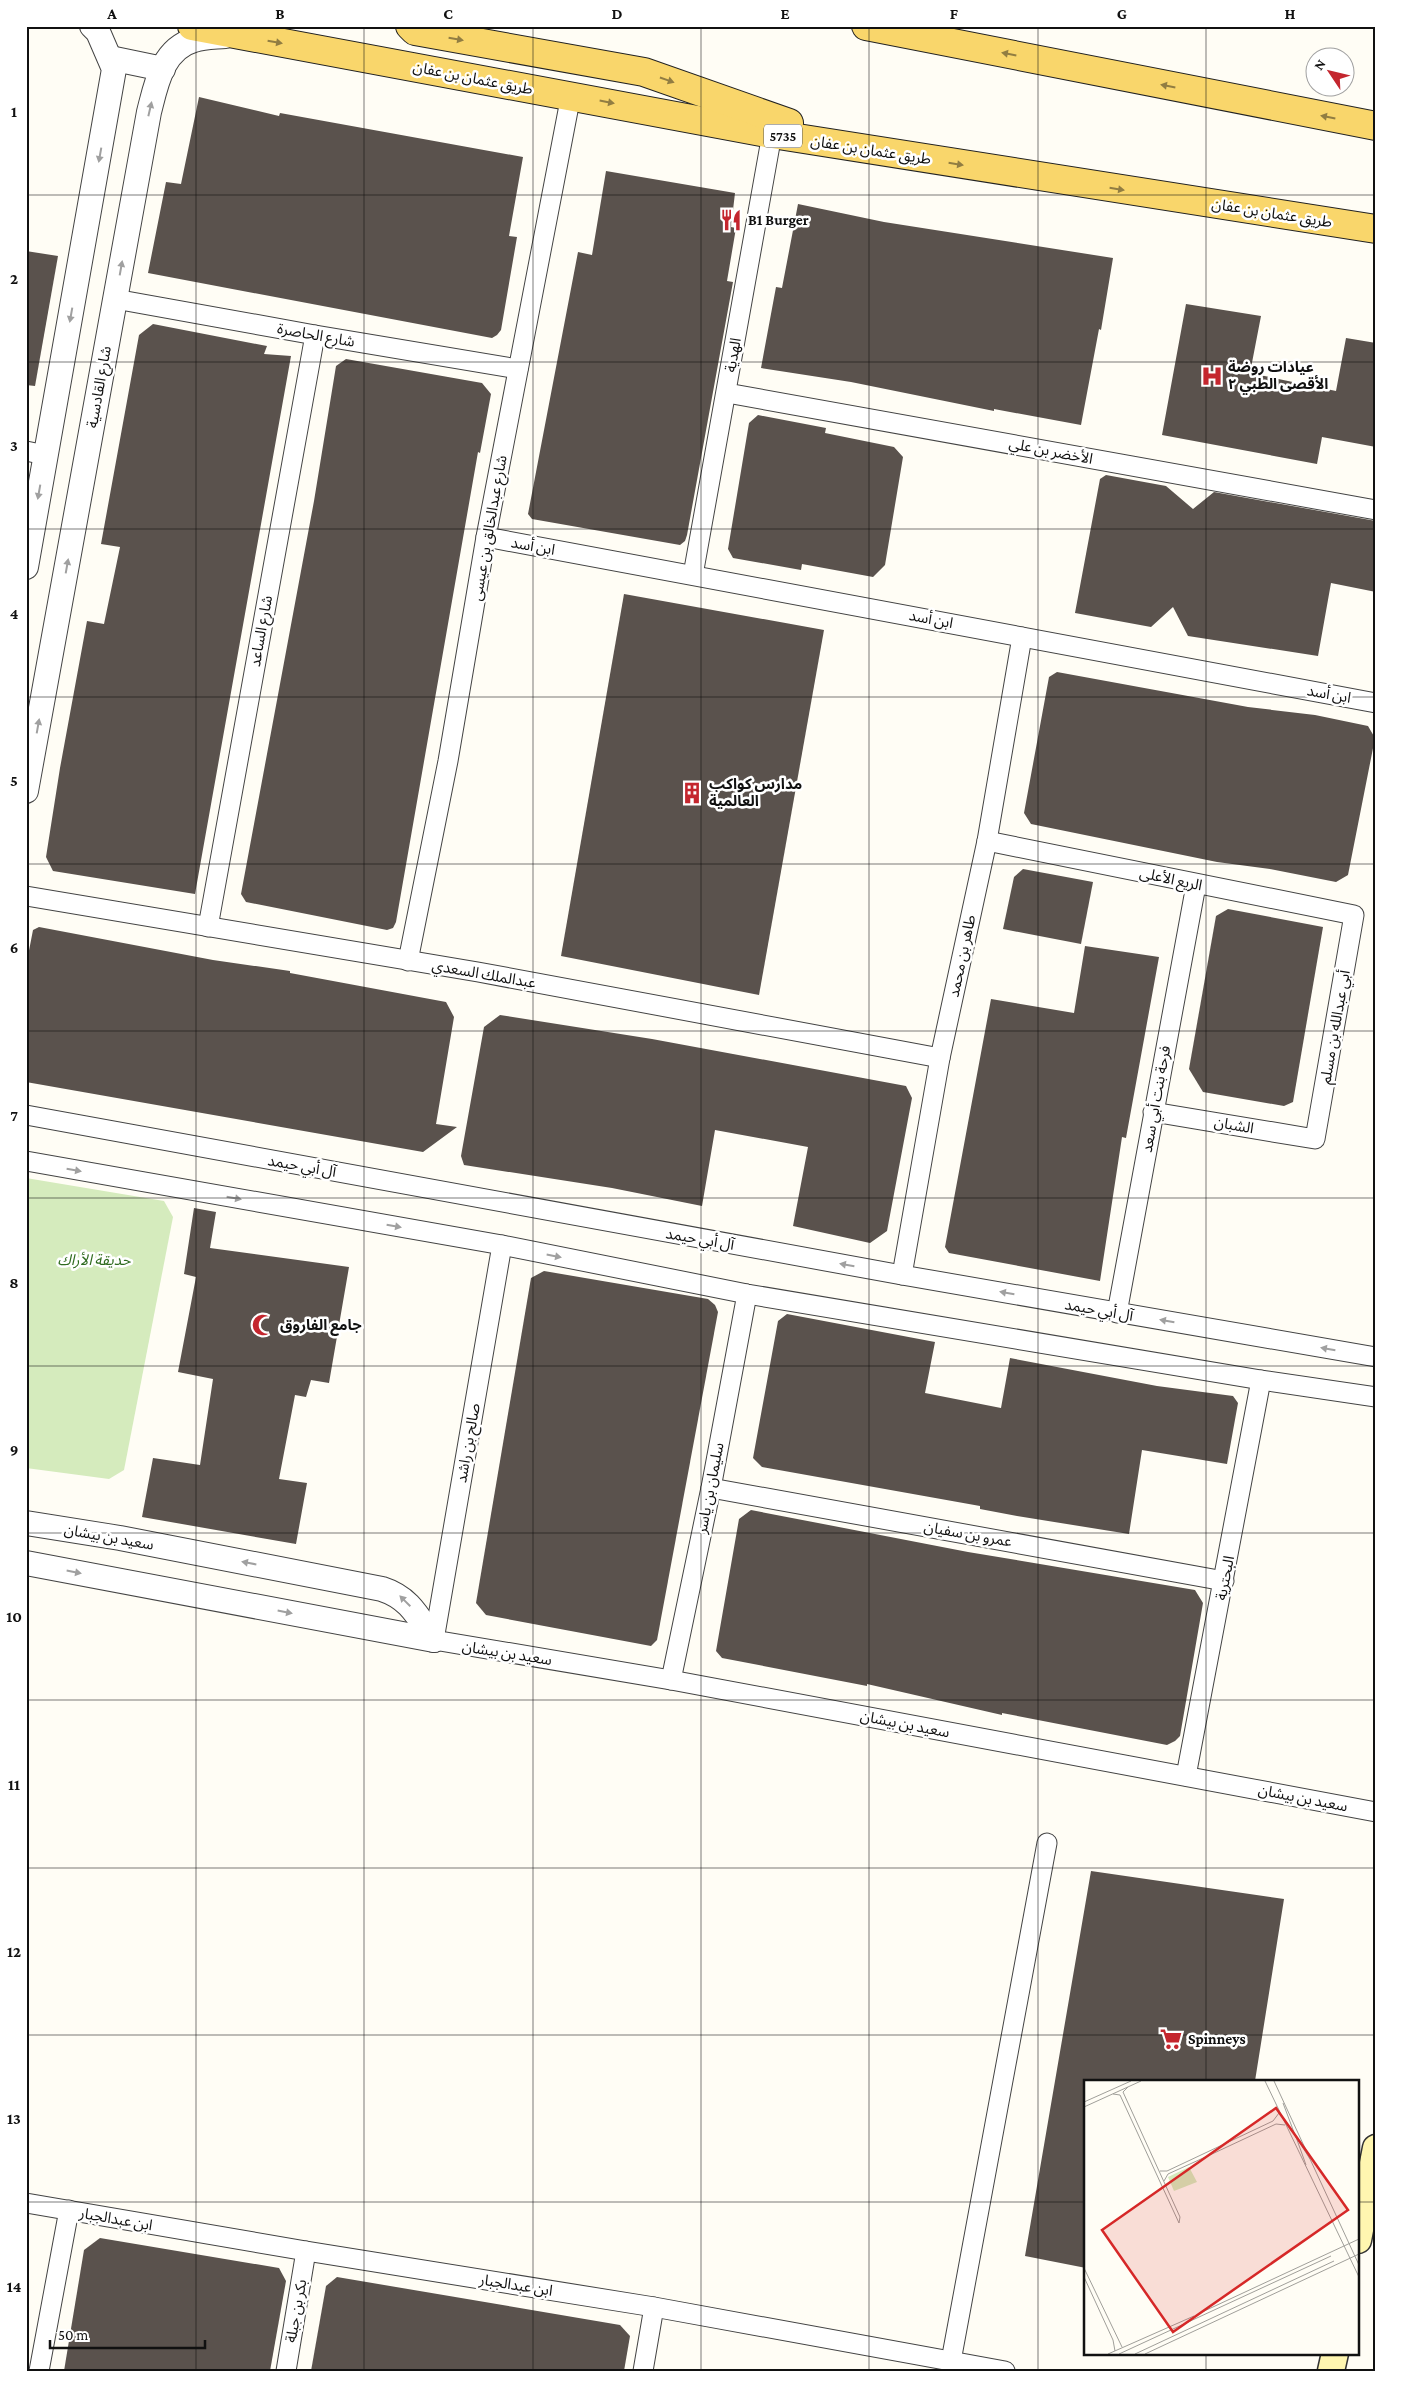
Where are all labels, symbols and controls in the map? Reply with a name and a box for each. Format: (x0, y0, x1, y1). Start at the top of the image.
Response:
text: A (106, 5, 117, 22)
text: B (275, 5, 285, 22)
text: C (443, 5, 453, 22)
text: D (611, 5, 623, 22)
text: E (780, 5, 790, 22)
text: F (950, 5, 959, 22)
text: G (1117, 5, 1127, 22)
text: H (1285, 5, 1296, 22)
one-way arrow (448, 35, 464, 43)
one-way arrow (267, 39, 283, 47)
north arrow (1304, 48, 1354, 98)
one-way arrow (1001, 50, 1017, 58)
text: N (1310, 56, 1329, 73)
street label: طريق عثمان بن عفان (411, 59, 534, 99)
one-way arrow (660, 76, 675, 84)
one-way arrow (1160, 81, 1176, 89)
one-way arrow (599, 99, 615, 107)
one-way arrow (146, 101, 154, 116)
text: 1 (11, 103, 17, 120)
one-way arrow (1319, 112, 1335, 120)
road number: 5735 (764, 124, 802, 148)
street label: طريق عثمان بن عفان (809, 133, 932, 169)
one-way arrow (96, 147, 104, 163)
one-way arrow (949, 160, 965, 168)
one-way arrow (1109, 185, 1125, 193)
street label: طريق عثمان بن عفان (1210, 196, 1333, 232)
restaurant icon: B1 Burger (718, 207, 744, 233)
place label: B1 Burger (748, 212, 809, 228)
one-way arrow (117, 260, 125, 276)
text: 2 (10, 270, 18, 287)
one-way arrow (67, 307, 75, 323)
street label: شارع الحاصرة (275, 320, 356, 354)
street label: الهدية (722, 336, 745, 374)
street label: شارع القادسية (84, 344, 118, 430)
place label: عيادات روضة الأقصى الطبي ٢ (1228, 359, 1328, 395)
hospital icon: عيادات روضة الأقصى الطبي ٢ (1199, 363, 1225, 389)
street label: الأخضر بن علي (1007, 435, 1094, 470)
text: 3 (10, 437, 18, 454)
street label: شارع عبدالخالق بن عيسى (468, 454, 514, 603)
one-way arrow (35, 484, 43, 500)
street label: ابن أسد (509, 533, 557, 559)
one-way arrow (63, 558, 71, 574)
street label: شارع الساعد (247, 594, 279, 669)
text: 4 (10, 605, 19, 622)
street label: ابن أسد (907, 606, 955, 632)
street label: ابن أسد (1305, 681, 1353, 707)
one-way arrow (34, 718, 42, 734)
text: 5 (10, 772, 18, 789)
place label: مدارس كواكب العالمية (709, 776, 802, 809)
building icon: مدارس كواكب العالمية (679, 780, 705, 806)
street label: الريع الأعلى (1137, 865, 1204, 897)
street label: طاهر بن محمد (945, 913, 980, 999)
text: 6 (10, 939, 18, 956)
street label: عبدالملك السعدي (430, 957, 538, 995)
street label: أبي عبدالله بن مسلم (1316, 968, 1356, 1086)
street label: فرحة بنت أبي سعد (1138, 1044, 1177, 1154)
text: 7 (10, 1107, 18, 1124)
street label: الشبان (1213, 1114, 1255, 1137)
street label: آل أبي حيمد (266, 1151, 338, 1183)
one-way arrow (67, 1166, 83, 1174)
one-way arrow (226, 1195, 242, 1203)
one-way arrow (387, 1223, 403, 1231)
street label: آل أبي حيمد (664, 1224, 736, 1256)
park label: حديقة الأراك (57, 1251, 131, 1269)
one-way arrow (546, 1252, 562, 1260)
one-way arrow (840, 1261, 855, 1269)
text: 8 (9, 1274, 19, 1291)
one-way arrow (999, 1289, 1015, 1297)
street label: آل أبي حيمد (1063, 1295, 1135, 1327)
mosque icon: جامع الفاروق (250, 1312, 276, 1338)
place label: جامع الفاروق (280, 1317, 362, 1336)
one-way arrow (1159, 1317, 1175, 1325)
one-way arrow (1319, 1344, 1335, 1352)
street label: صالح بن راشد (453, 1402, 487, 1485)
text: 9 (10, 1441, 18, 1458)
street label: سليمان بن ياسر (693, 1441, 728, 1536)
street label: عمرو بن سفيان (923, 1518, 1014, 1551)
street label: سعيد بن بيشان (63, 1521, 155, 1554)
street label: البحترية (1213, 1554, 1238, 1602)
one-way arrow (240, 1559, 256, 1567)
one-way arrow (67, 1568, 82, 1576)
one-way arrow (399, 1595, 411, 1607)
text: 10 (6, 1608, 22, 1625)
one-way arrow (278, 1609, 294, 1617)
street label: سعيد بن بيشان (461, 1638, 553, 1669)
street label: سعيد بن بيشان (859, 1707, 951, 1742)
text: 11 (8, 1776, 20, 1793)
street label: سعيد بن بيشان (1257, 1781, 1349, 1816)
text: 12 (7, 1943, 21, 1960)
supermarket icon: Spinneys (1158, 2026, 1184, 2052)
place label: Spinneys (1188, 2031, 1246, 2047)
inset map (1084, 2080, 1360, 2354)
text: 13 (7, 2110, 21, 2127)
street label: ابن عبدالجبار (77, 2205, 154, 2234)
street label: ابن عبدالجبار (477, 2271, 554, 2300)
text: 14 (7, 2278, 22, 2295)
street label: بكر بن جبلة (283, 2278, 310, 2344)
scale bar (50, 2317, 205, 2349)
text: 50 m (58, 2327, 88, 2343)

